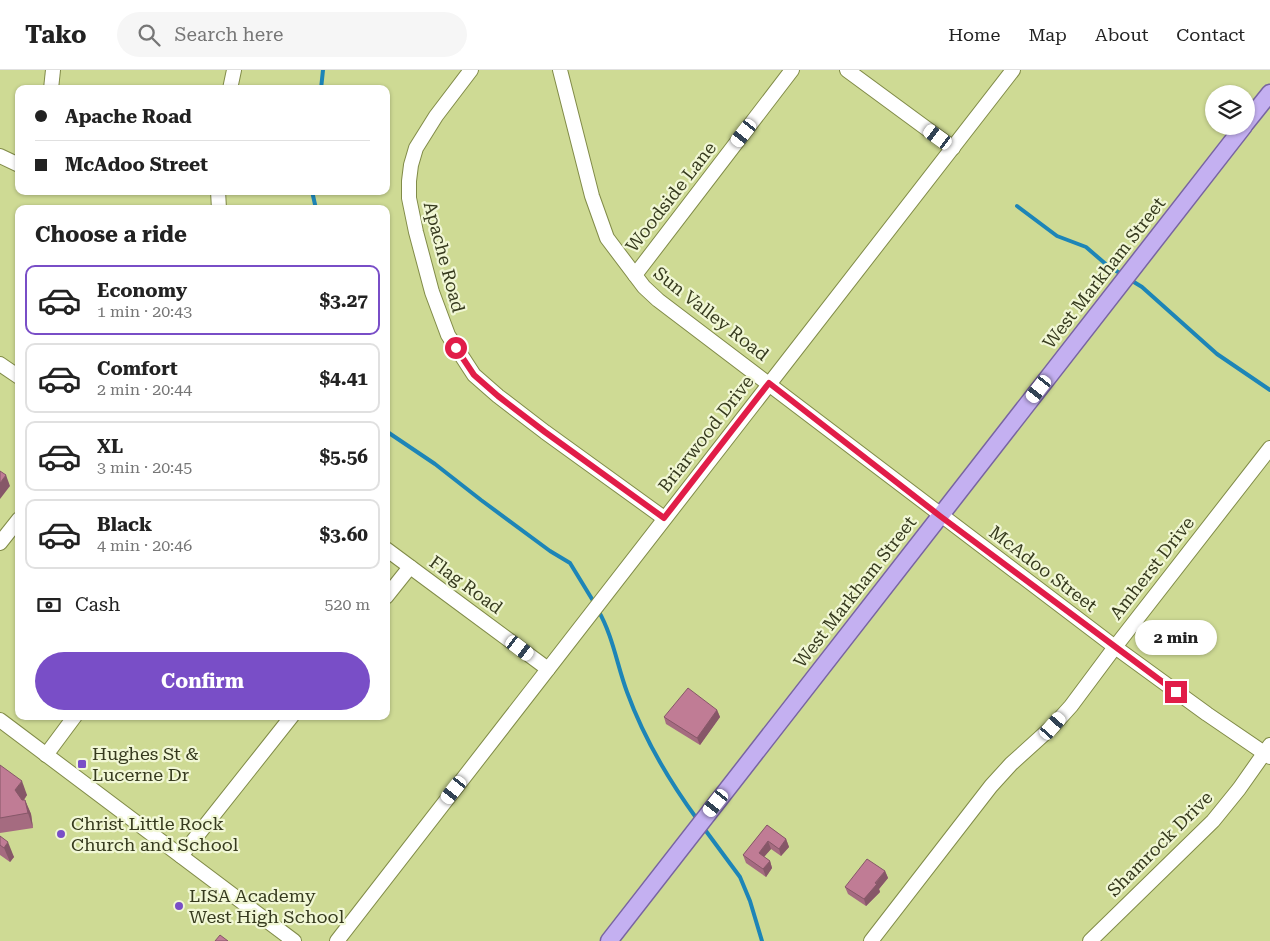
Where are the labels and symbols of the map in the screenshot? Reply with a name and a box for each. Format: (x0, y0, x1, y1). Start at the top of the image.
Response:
car (728, 117, 759, 149)
car (921, 122, 954, 152)
street label: Woodside Lane (621, 137, 720, 256)
street label: West Markham Street (1038, 193, 1169, 353)
street label: Apache Road (420, 199, 469, 315)
street label: Sun Valley Road (650, 262, 773, 365)
route start (445, 337, 467, 359)
street label: Briarwood Drive (653, 371, 758, 496)
car (1023, 373, 1054, 405)
street label: West Markham Street (789, 512, 920, 672)
street label: Amherst Drive (1105, 512, 1198, 623)
street label: McAdoo Street (985, 521, 1102, 616)
street label: Flag Road (426, 551, 507, 618)
callout: 2 min (1135, 620, 1217, 654)
car (503, 633, 536, 663)
route end (1165, 681, 1187, 703)
car (1037, 710, 1068, 742)
place label: Hughes St & Lucerne Dr (92, 743, 199, 785)
marker: Hughes St & Lucerne Dr (76, 758, 88, 770)
car (438, 774, 469, 806)
car (700, 787, 731, 819)
street label: Shamrock Drive (1103, 787, 1217, 901)
place label: Christ Little Rock Church and School (71, 813, 239, 855)
marker: Christ Little Rock Church and School (55, 828, 67, 840)
place label: LISA Academy West High School (189, 885, 345, 927)
marker: LISA Academy West High School (173, 900, 185, 912)

